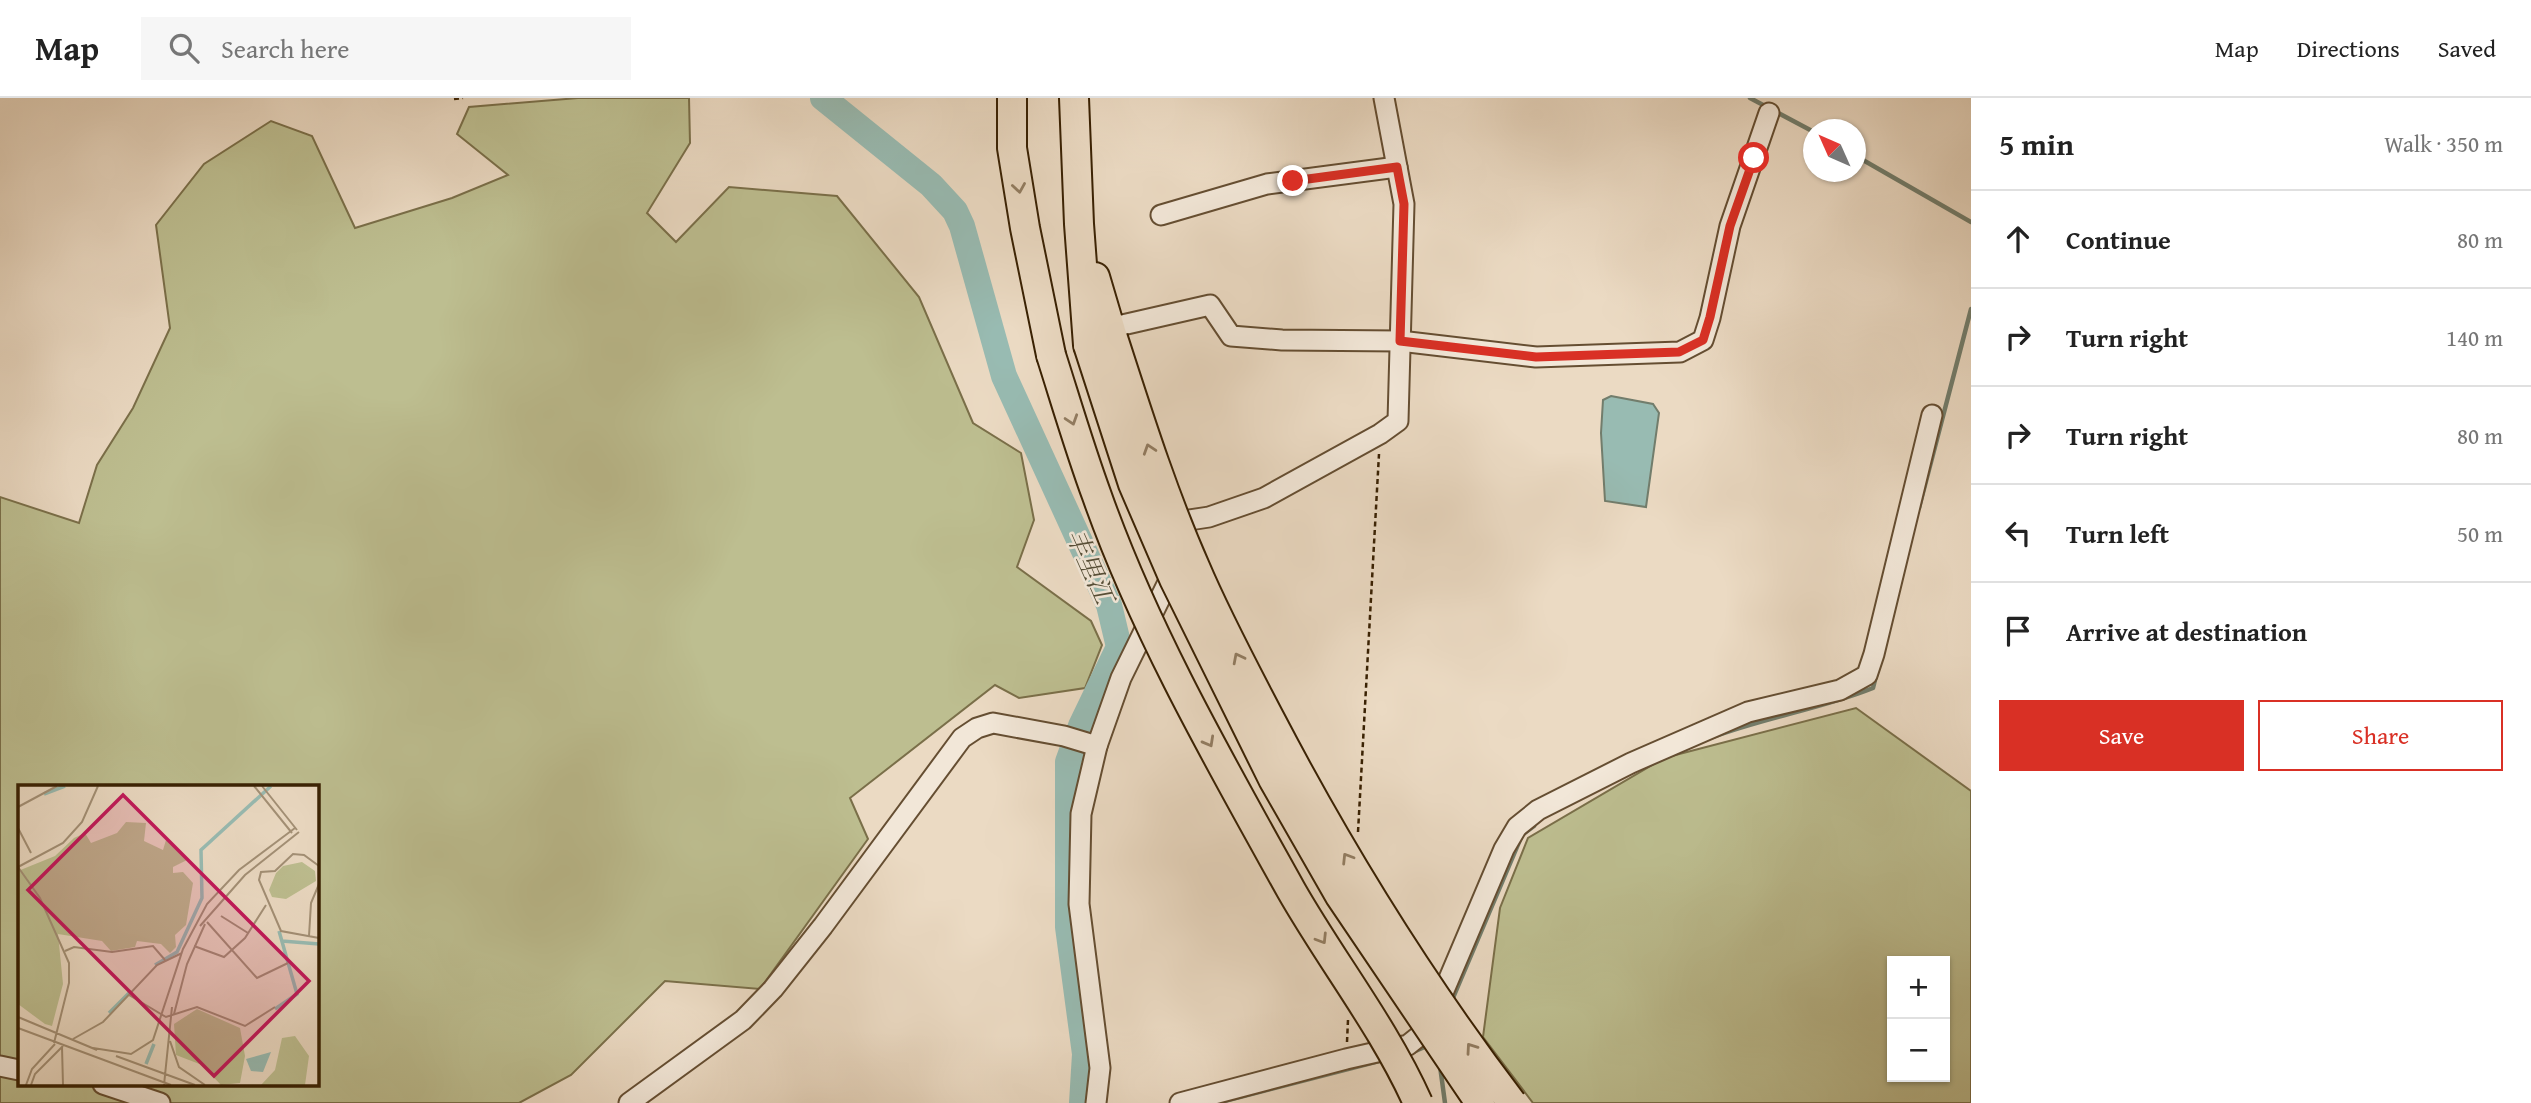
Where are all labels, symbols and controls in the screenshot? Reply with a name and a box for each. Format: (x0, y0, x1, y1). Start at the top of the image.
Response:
search box (141, 17, 631, 80)
text: Map (35, 24, 99, 72)
icon: search (165, 29, 203, 67)
text: Search here (221, 29, 349, 68)
text: Map (2215, 31, 2259, 66)
text: Directions (2297, 31, 2400, 66)
text: Saved (2438, 31, 2496, 66)
north arrow (1803, 119, 1866, 182)
text: 5 min (1999, 122, 2074, 166)
text: Walk · 350 m (2384, 127, 2503, 160)
route start (1738, 142, 1769, 173)
route end (1277, 165, 1308, 196)
one-way arrow (1011, 182, 1026, 194)
icon: ahead (1999, 220, 2037, 258)
text: Continue (2066, 220, 2171, 259)
text: 80 m (2457, 223, 2503, 256)
icon: right (1999, 318, 2037, 356)
text: Turn right (2066, 318, 2188, 357)
text: 140 m (2446, 321, 2503, 354)
one-way arrow (1064, 414, 1078, 426)
icon: right (1999, 416, 2037, 454)
text: Turn right (2066, 416, 2188, 455)
text: 80 m (2457, 419, 2503, 452)
one-way arrow (1143, 443, 1157, 456)
icon: left (1999, 514, 2037, 552)
text: Turn left (2066, 514, 2169, 553)
text: 50 m (2457, 517, 2503, 550)
water label: 丰里江 (1057, 522, 1126, 613)
icon: arrive (1999, 612, 2037, 650)
text: Arrive at destination (2066, 612, 2307, 651)
one-way arrow (1233, 653, 1247, 665)
button: Save (1999, 700, 2244, 771)
button: Share (2258, 700, 2503, 771)
one-way arrow (1201, 734, 1214, 747)
inset map (18, 785, 318, 1086)
one-way arrow (1343, 852, 1356, 865)
one-way arrow (1314, 931, 1327, 944)
map controls (1887, 956, 1950, 1082)
button: + (1887, 956, 1950, 1019)
button: − (1887, 1019, 1950, 1082)
one-way arrow (1467, 1043, 1480, 1056)

